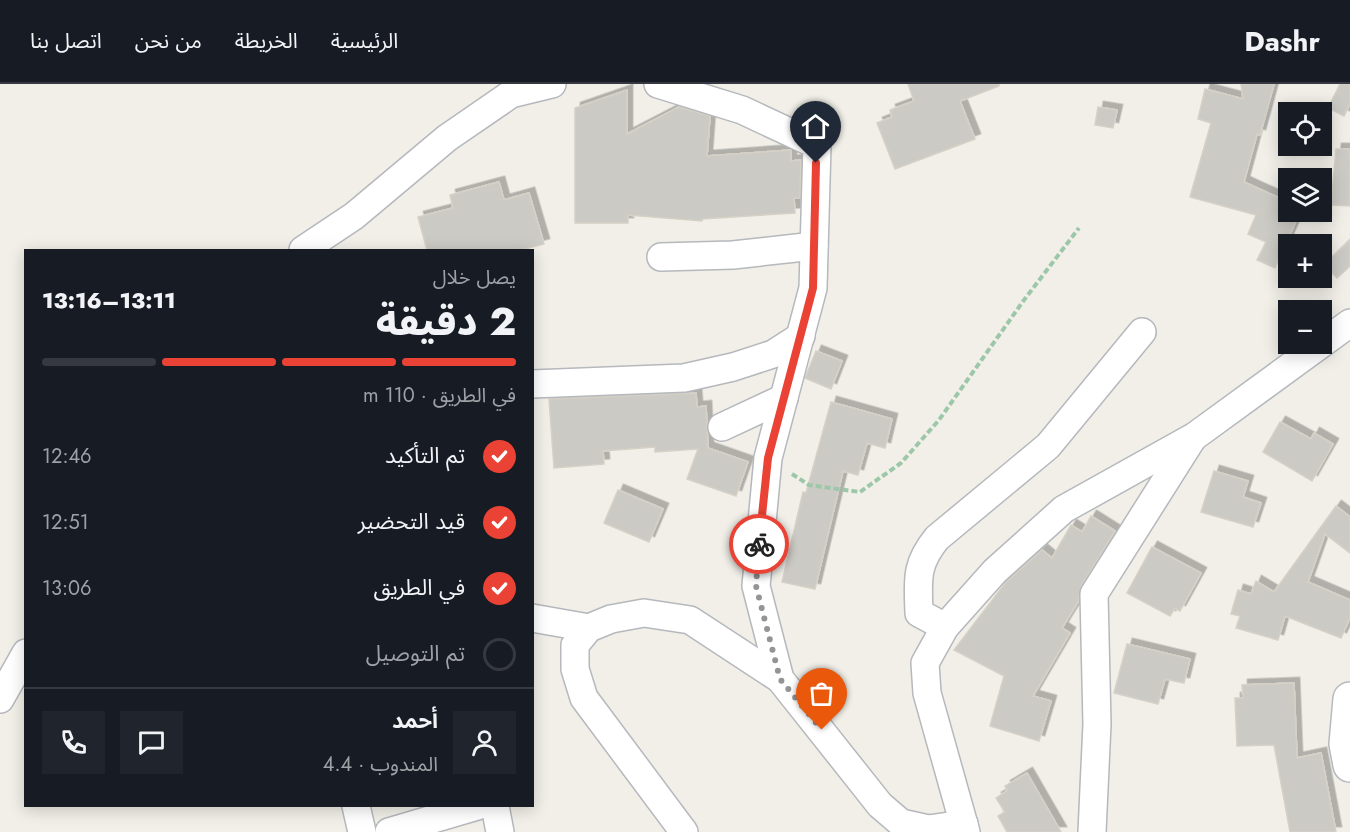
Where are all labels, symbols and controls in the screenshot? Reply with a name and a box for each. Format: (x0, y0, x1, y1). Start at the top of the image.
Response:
text: Dashr (1244, 21, 1320, 62)
text: اتصل بنا (30, 26, 102, 56)
text: من نحن (135, 26, 202, 56)
text: الخريطة (235, 26, 298, 56)
text: الرئيسية (331, 26, 398, 56)
pin (790, 101, 841, 163)
map controls (1278, 102, 1332, 354)
button: locate (1278, 102, 1332, 156)
icon: home (799, 110, 832, 143)
button: layers (1278, 168, 1332, 222)
button: + (1278, 234, 1332, 288)
text: يصل خلال (433, 263, 516, 292)
text: 13:11–13:16 (42, 284, 176, 316)
text: 2 دقيقة (376, 293, 516, 350)
button: − (1278, 300, 1332, 354)
text: في الطريق · 110 m (363, 381, 516, 410)
text: تم التأكيد (385, 439, 465, 471)
icon: check (483, 440, 516, 473)
text: 12:46 (42, 442, 92, 471)
text: قيد التحضير (358, 505, 465, 537)
icon: check (483, 506, 516, 539)
text: 12:51 (42, 508, 89, 537)
courier (729, 514, 789, 574)
icon: bike (743, 528, 776, 561)
text: في الطريق (373, 571, 465, 603)
icon: check (483, 572, 516, 605)
text: 13:06 (42, 574, 91, 603)
text: تم التوصيل (366, 637, 465, 669)
pin (796, 668, 847, 730)
icon: bag (805, 677, 838, 710)
text: أحمد (392, 704, 438, 736)
button: phone (42, 711, 105, 774)
button: chat (120, 711, 183, 774)
button: person (453, 711, 516, 774)
text: المندوب · 4.4 (323, 750, 438, 779)

